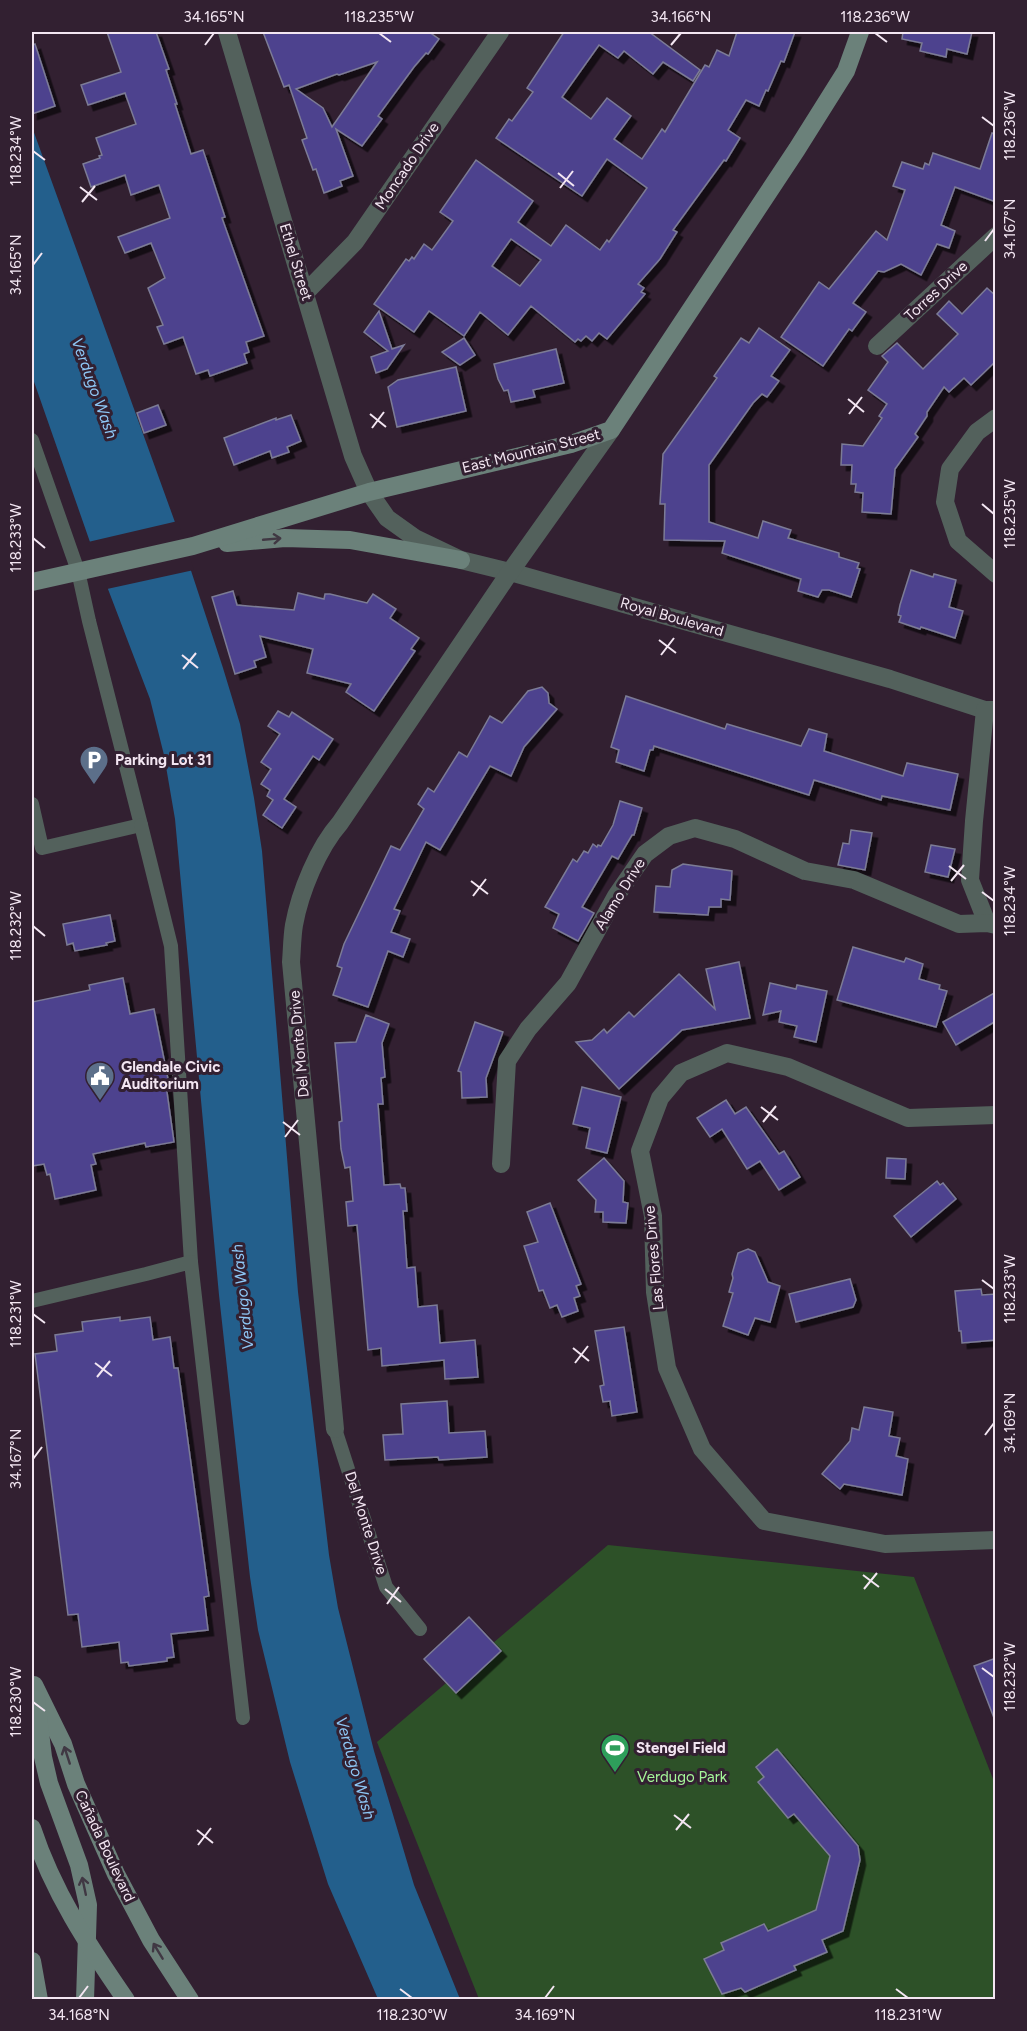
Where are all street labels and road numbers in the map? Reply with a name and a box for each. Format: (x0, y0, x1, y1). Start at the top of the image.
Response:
street label: Moncado Drive (371, 119, 443, 213)
street label: Ethel Street (276, 221, 316, 303)
street label: Torres Drive (901, 257, 971, 325)
street label: East Mountain Street (460, 425, 602, 477)
street label: Royal Boulevard (618, 594, 726, 640)
street label: Alamo Drive (591, 855, 649, 933)
street label: Del Monte Drive (285, 990, 313, 1098)
street label: Las Flores Drive (640, 1205, 668, 1311)
street label: Del Monte Drive (341, 1469, 391, 1577)
street label: Cañada Boulevard (71, 1787, 139, 1905)

